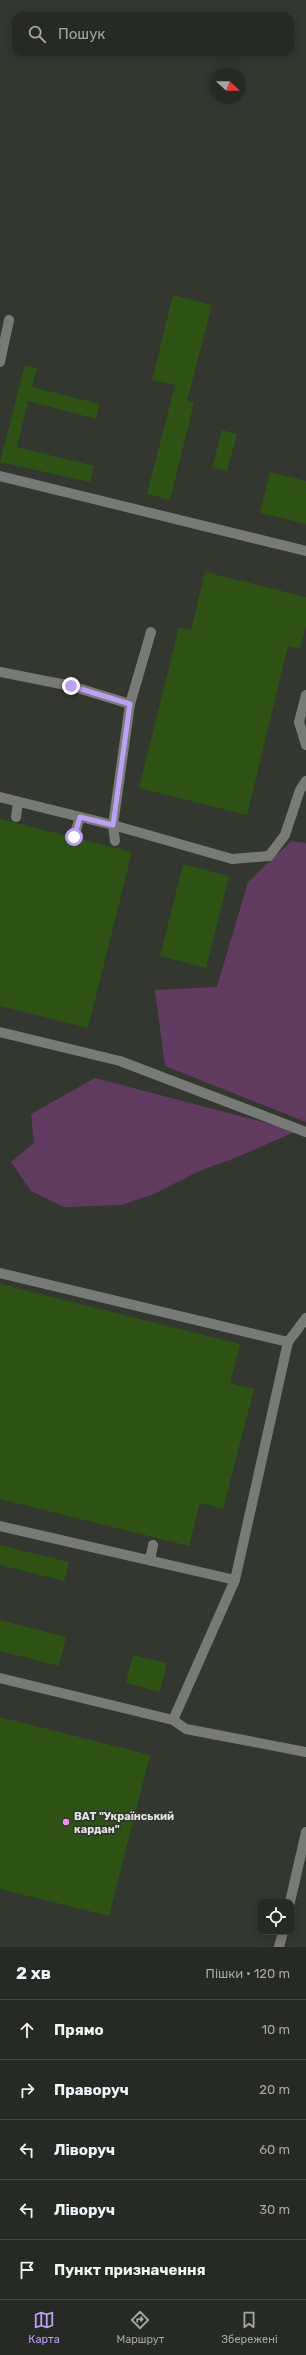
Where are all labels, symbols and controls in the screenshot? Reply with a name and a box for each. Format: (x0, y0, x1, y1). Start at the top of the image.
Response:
search box (12, 12, 294, 56)
icon: search (26, 23, 48, 45)
text: Пошук (58, 25, 105, 43)
north arrow (210, 68, 246, 104)
route end (62, 677, 80, 695)
route start (65, 828, 83, 846)
place label: ВАТ "Український кардан" (74, 1810, 174, 1836)
marker: ВАТ "Український кардан" (61, 1817, 71, 1827)
map controls (258, 1899, 294, 1935)
button: locate (258, 1899, 294, 1935)
text: 2 хв (16, 1963, 51, 1983)
text: Пішки · 120 m (206, 1966, 290, 1981)
icon: ahead (16, 2019, 38, 2041)
text: Прямо (54, 2021, 104, 2039)
text: 10 m (261, 2022, 290, 2037)
icon: right (16, 2079, 38, 2101)
text: Праворуч (54, 2081, 129, 2099)
text: 20 m (259, 2082, 290, 2097)
icon: left (16, 2139, 38, 2161)
text: Ліворуч (54, 2141, 115, 2159)
text: 60 m (259, 2142, 290, 2157)
icon: left (16, 2199, 38, 2221)
text: Ліворуч (54, 2201, 115, 2219)
text: 30 m (259, 2202, 290, 2217)
icon: arrive (16, 2259, 38, 2281)
text: Пункт призначення (54, 2261, 206, 2279)
tab: Карта (28, 2309, 60, 2346)
tab: Маршрут (116, 2309, 164, 2346)
tab: Збережені (221, 2309, 278, 2346)

